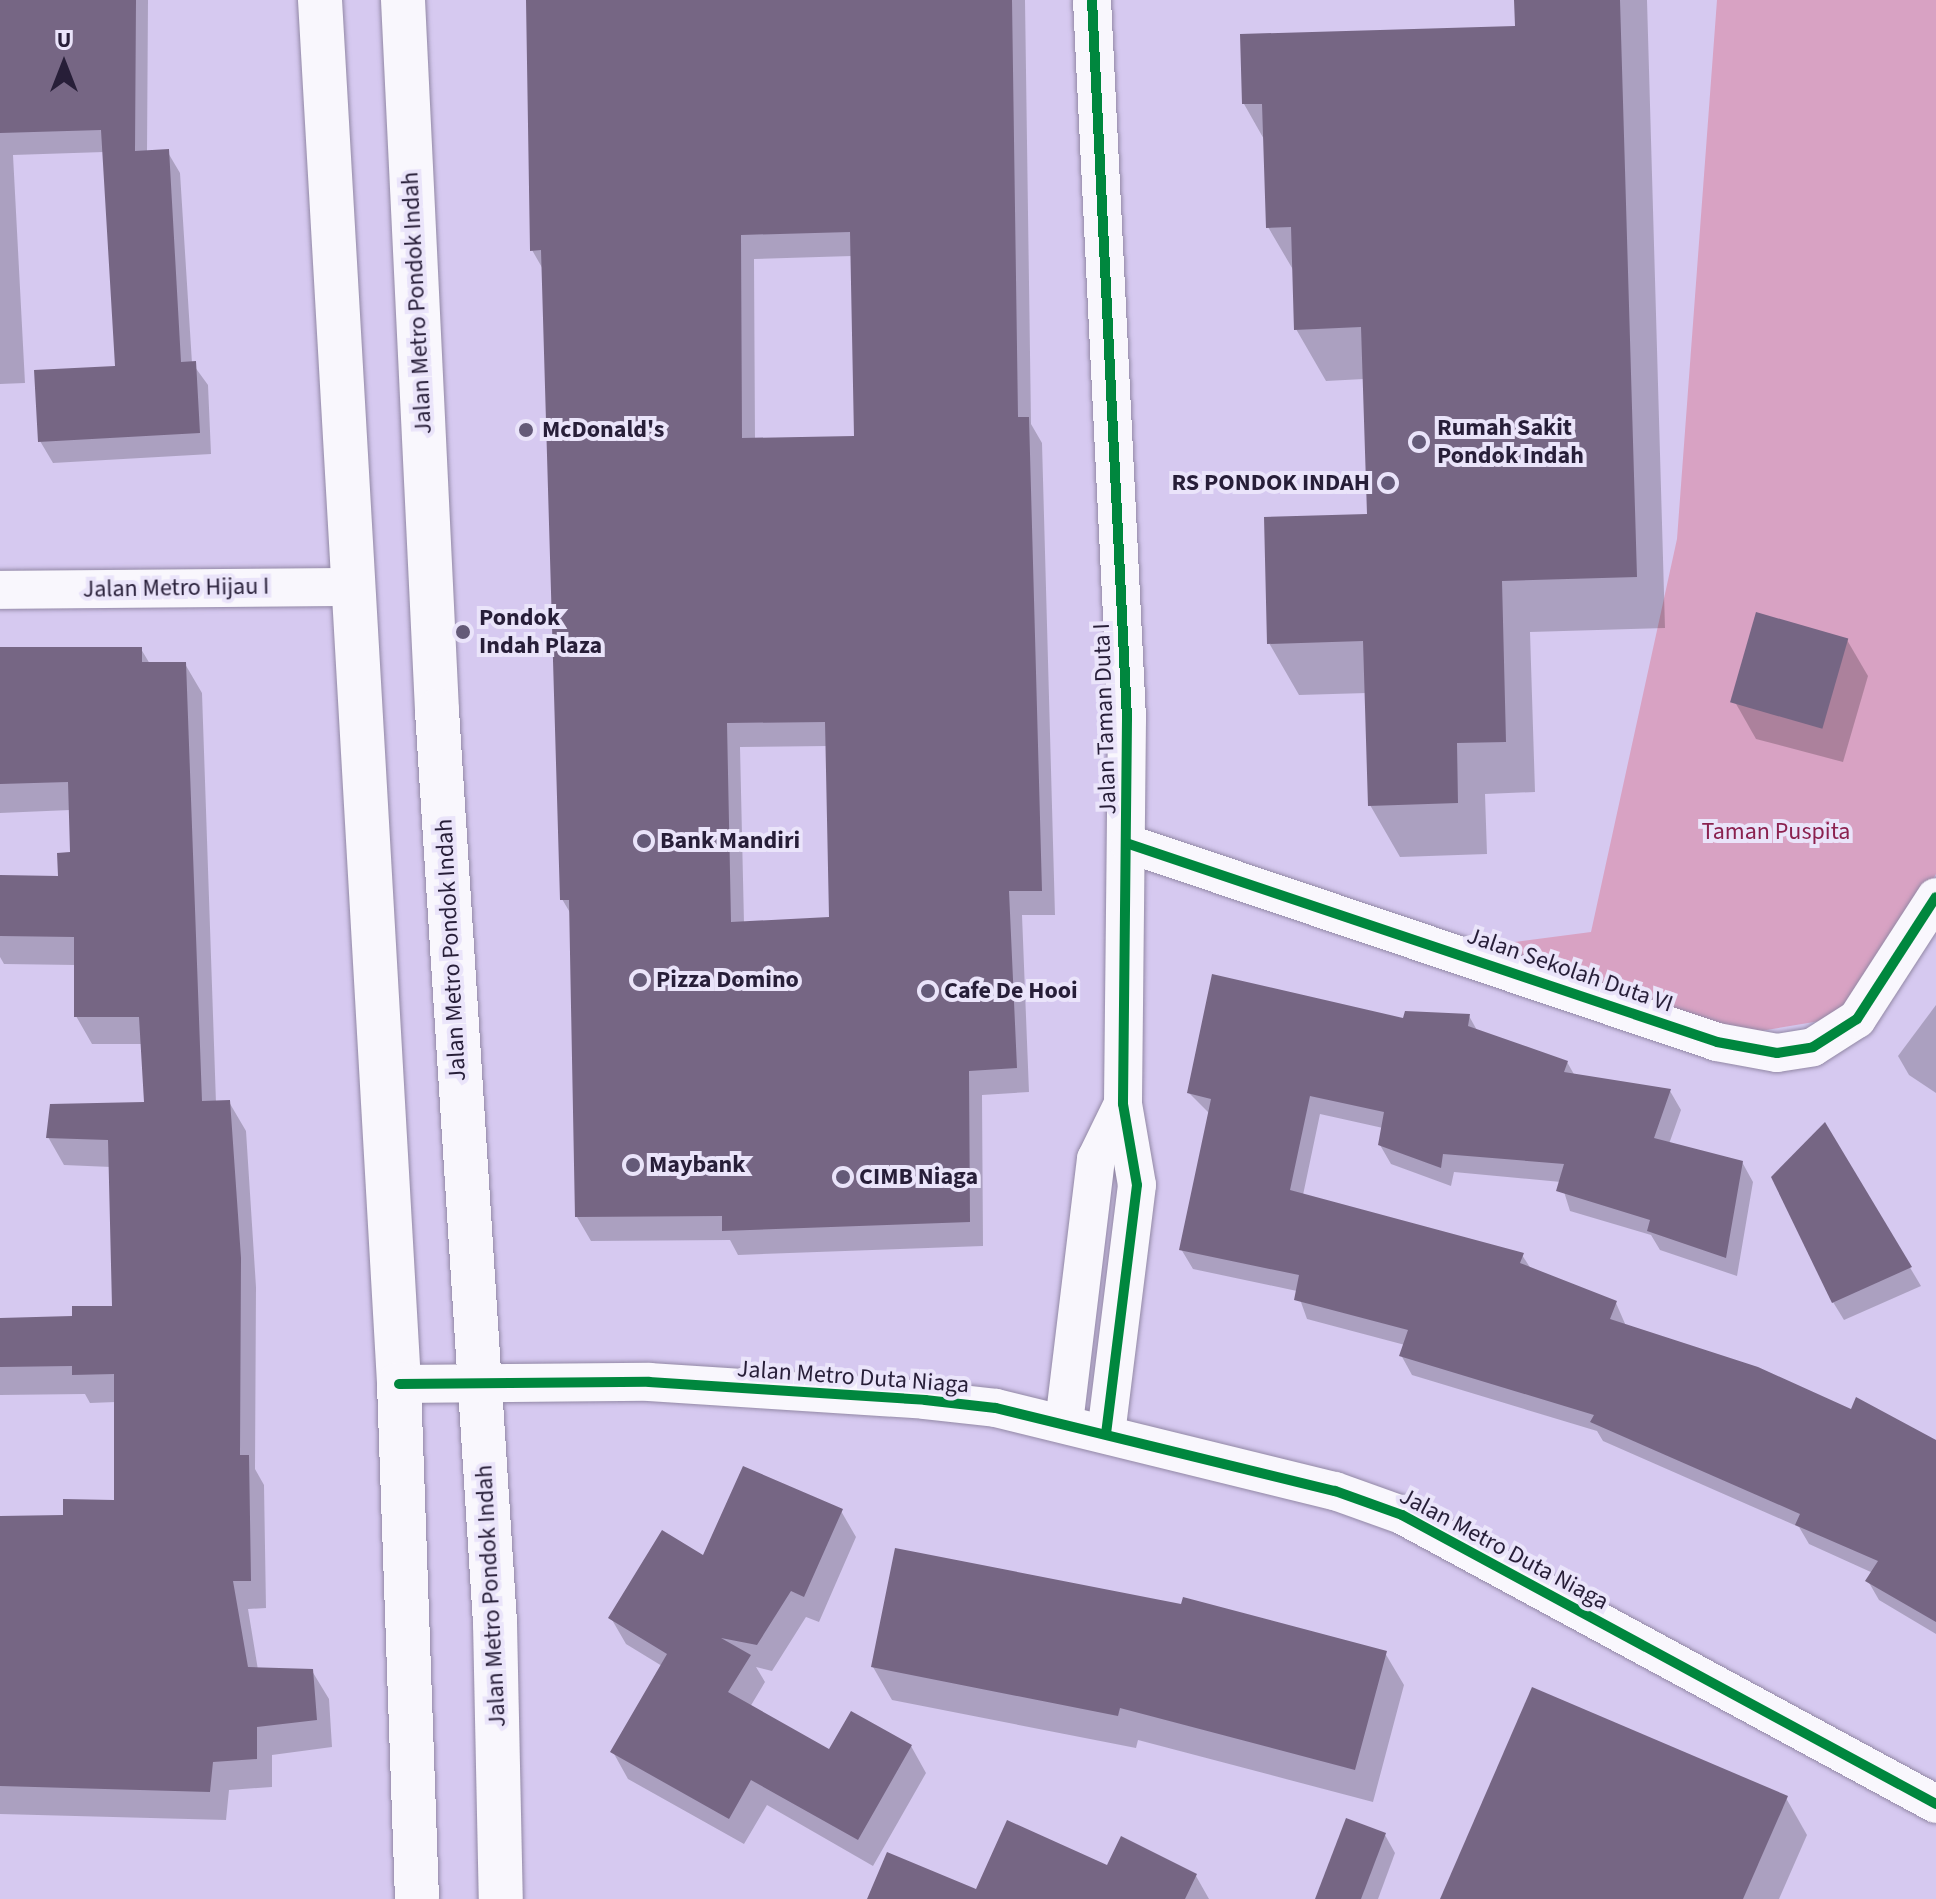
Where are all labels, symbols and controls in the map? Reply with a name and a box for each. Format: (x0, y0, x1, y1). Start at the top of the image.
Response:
north arrow (24, 24, 104, 104)
text: U (57, 24, 71, 56)
street label: Jalan Metro Pondok Indah (396, 171, 438, 435)
place label: Rumah Sakit Pondok Indah (1437, 414, 1584, 470)
place label: McDonald's (542, 416, 664, 444)
marker: McDonald's (517, 421, 535, 439)
marker: Rumah Sakit Pondok Indah (1408, 431, 1430, 453)
place label: RS PONDOK INDAH (1171, 469, 1370, 497)
marker: RS PONDOK INDAH (1377, 472, 1399, 494)
street label: Jalan Metro Hijau I (82, 572, 270, 604)
place label: Pondok Indah Plaza (479, 604, 602, 660)
marker: Pondok Indah Plaza (454, 623, 472, 641)
street label: Jalan Taman Duta I (1087, 623, 1123, 815)
street label: Jalan Metro Pondok Indah (430, 818, 472, 1082)
park label: Taman Puspita (1702, 818, 1850, 846)
place label: Bank Mandiri (660, 827, 800, 855)
marker: Bank Mandiri (635, 832, 653, 850)
street label: Jalan Sekolah Duta VI (1463, 921, 1677, 1019)
place label: Pizza Domino (656, 966, 799, 994)
marker: Pizza Domino (631, 971, 649, 989)
place label: Cafe De Hooi (944, 977, 1078, 1005)
marker: Cafe De Hooi (919, 982, 937, 1000)
place label: Maybank (649, 1151, 745, 1179)
marker: Maybank (624, 1156, 642, 1174)
place label: CIMB Niaga (859, 1163, 978, 1191)
marker: CIMB Niaga (834, 1168, 852, 1186)
street label: Jalan Metro Duta Niaga (736, 1355, 970, 1399)
street label: Jalan Metro Pondok Indah (470, 1464, 512, 1728)
street label: Jalan Metro Duta Niaga (1395, 1482, 1613, 1616)

